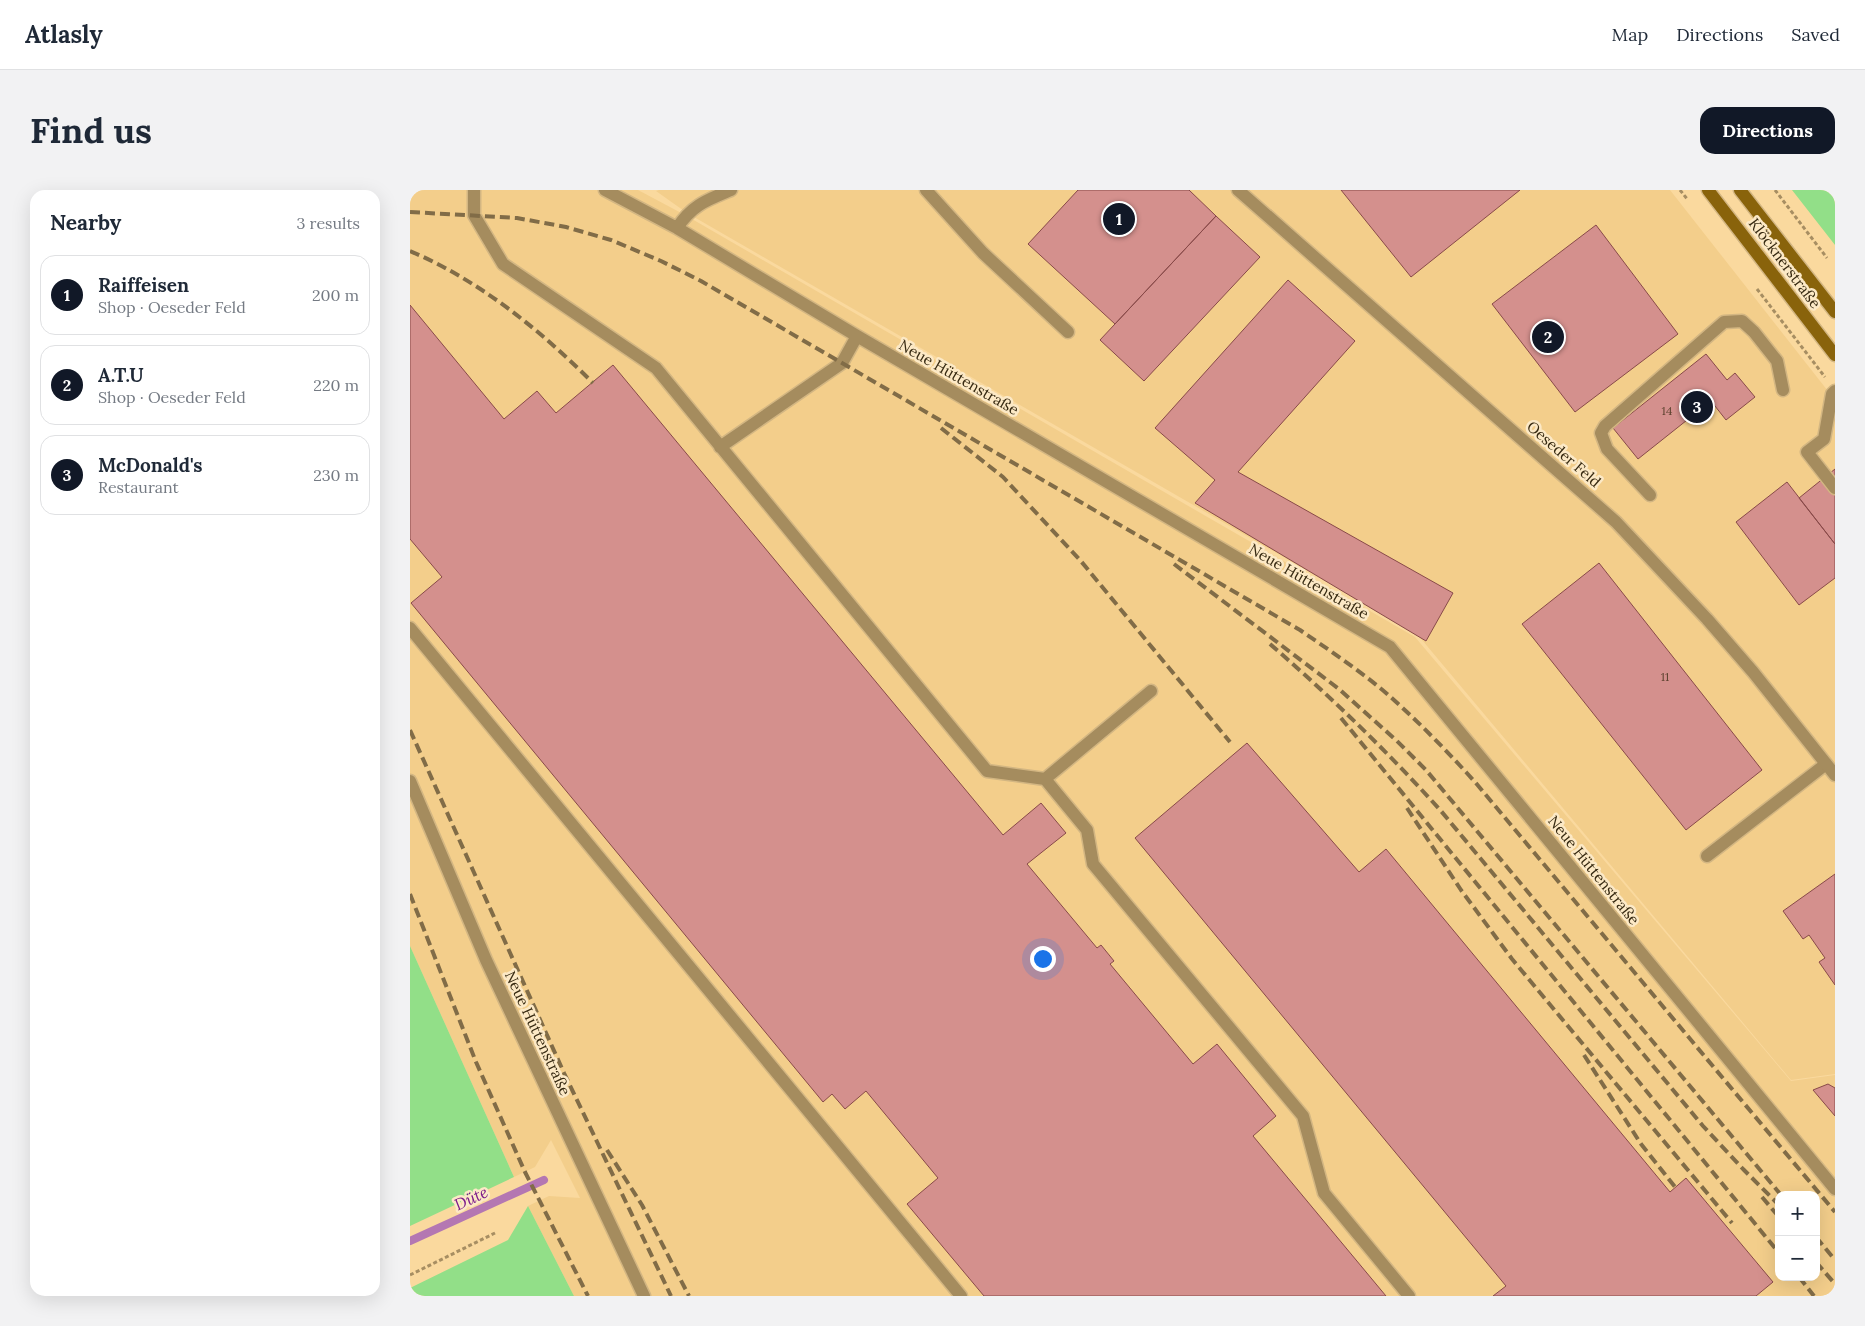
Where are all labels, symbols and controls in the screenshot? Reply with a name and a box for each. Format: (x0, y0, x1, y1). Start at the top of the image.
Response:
text: Atlasly (25, 19, 103, 50)
text: Map (1612, 23, 1648, 46)
text: Directions (1676, 23, 1763, 46)
text: Saved (1791, 23, 1840, 46)
button: Directions (1700, 107, 1835, 154)
text: Find us (30, 108, 152, 153)
pin: 1 (1103, 200, 1135, 238)
text: Nearby (50, 209, 121, 236)
text: 3 results (296, 213, 360, 233)
street label: Klöcknerstraße (1745, 214, 1825, 312)
text: Raiffeisen (98, 273, 189, 297)
text: 1 (64, 285, 70, 305)
text: 200 m (312, 285, 359, 305)
text: Shop · Oeseder Feld (98, 297, 246, 317)
pin: 2 (1532, 318, 1564, 356)
street label: Neue Hüttenstraße (896, 335, 1022, 419)
text: A.T.U (98, 363, 144, 387)
text: 2 (63, 375, 71, 395)
text: 220 m (313, 375, 359, 395)
text: Shop · Oeseder Feld (98, 387, 246, 407)
pin: 3 (1681, 388, 1713, 426)
house number: 14 (1662, 403, 1673, 418)
street label: Oeseder Feld (1523, 417, 1605, 491)
text: McDonald's (98, 453, 203, 477)
text: 3 (63, 465, 71, 485)
text: 230 m (313, 465, 359, 485)
text: Restaurant (98, 477, 179, 497)
street label: Neue Hüttenstraße (1246, 539, 1372, 623)
house number: 11 (1661, 669, 1669, 684)
street label: Neue Hüttenstraße (1544, 812, 1644, 928)
your location (1030, 946, 1056, 972)
street label: Neue Hüttenstraße (501, 968, 575, 1098)
water label: Düte (451, 1181, 491, 1214)
map controls (1775, 1191, 1820, 1281)
button: + (1775, 1191, 1820, 1236)
button: − (1775, 1236, 1820, 1281)

